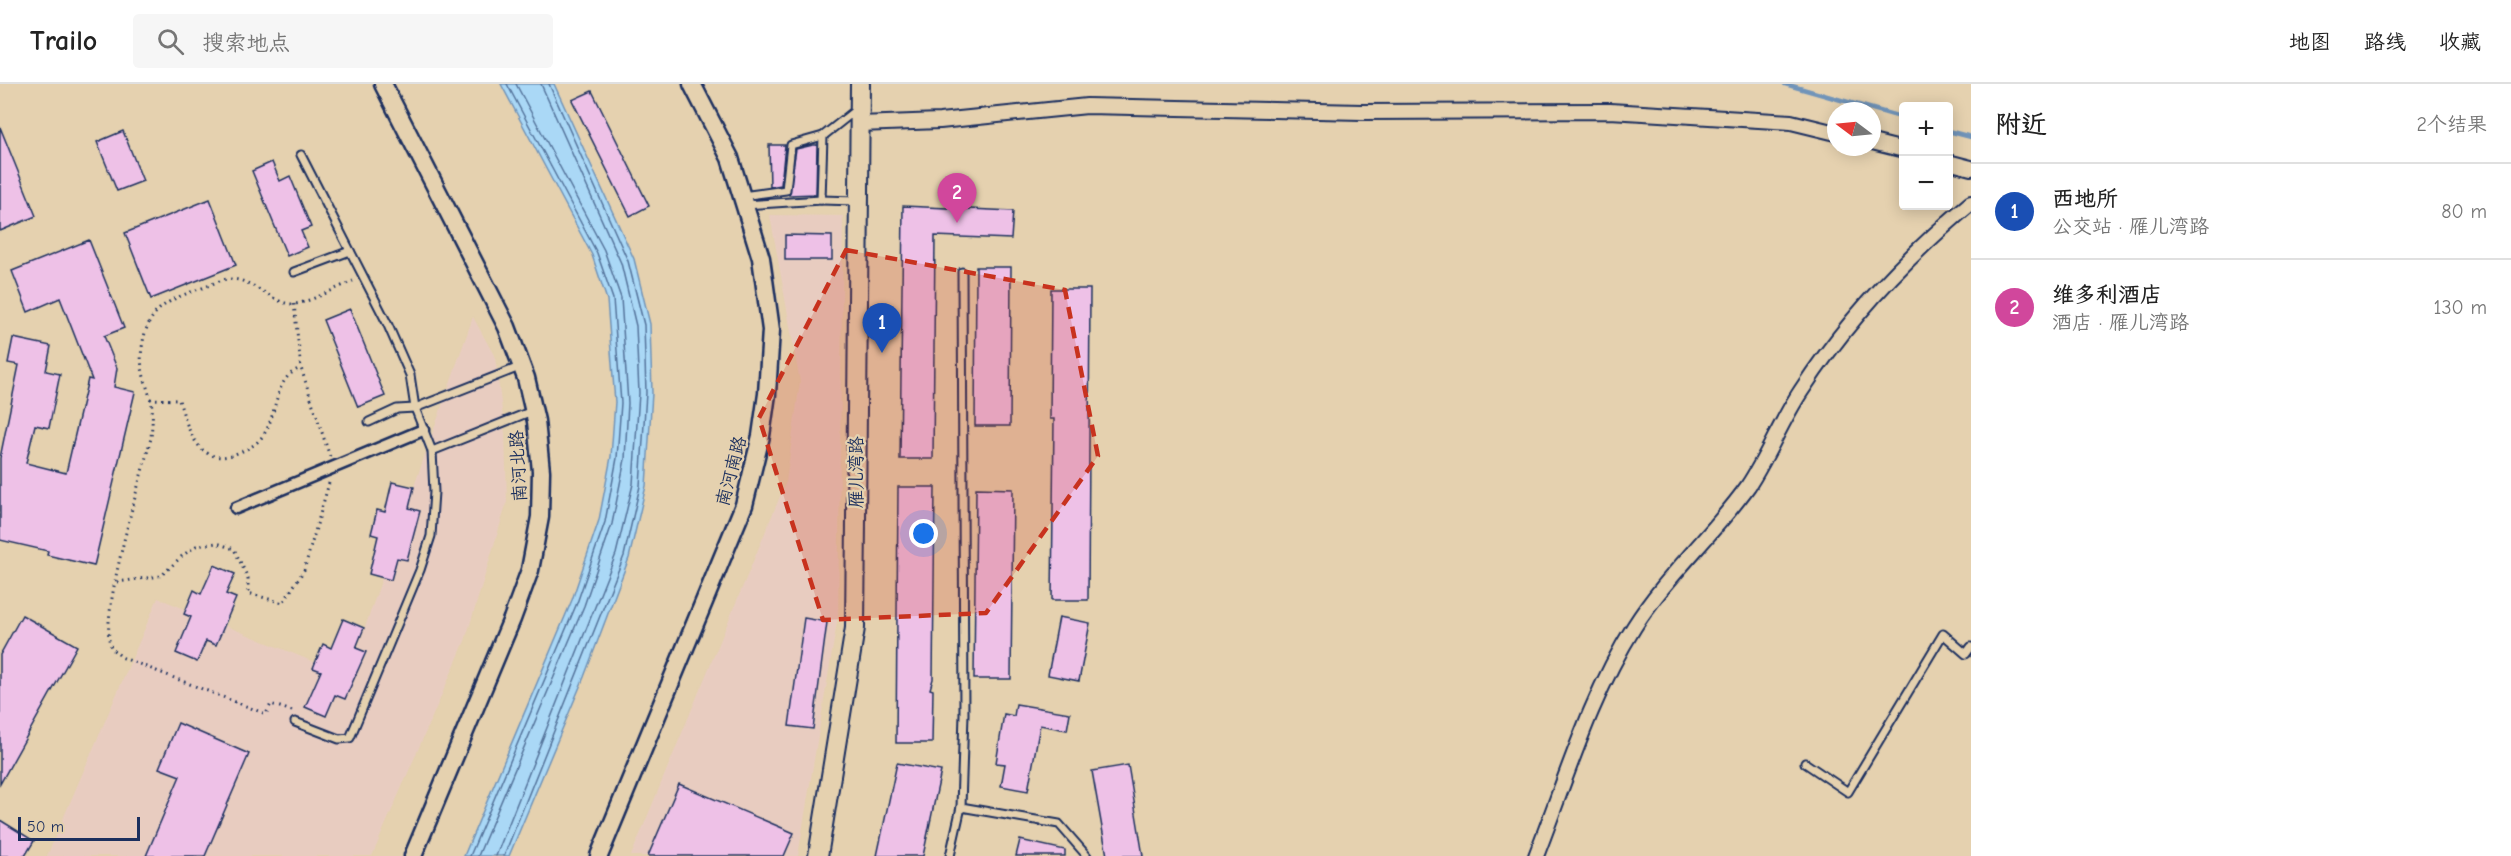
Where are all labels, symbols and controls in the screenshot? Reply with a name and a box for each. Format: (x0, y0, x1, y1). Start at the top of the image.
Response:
search box (133, 14, 553, 68)
text: Trailo (30, 25, 97, 57)
icon: search (154, 25, 187, 58)
text: 搜索地点 (202, 30, 290, 56)
text: 地图 (2289, 30, 2331, 54)
text: 路线 (2364, 30, 2406, 54)
text: 收藏 (2439, 30, 2481, 54)
north arrow (1827, 102, 1881, 156)
map controls (1899, 102, 1953, 210)
button: + (1899, 102, 1953, 156)
text: 附近 (1995, 110, 2047, 140)
text: 2个结果 (2417, 113, 2487, 136)
button: − (1899, 156, 1953, 210)
pin: 2 (938, 174, 976, 223)
text: 西地所 (2052, 186, 2118, 212)
text: 1 (2011, 200, 2018, 223)
text: 80 m (2441, 200, 2487, 223)
text: 公交站 · 雁儿湾路 (2052, 215, 2209, 238)
text: 维多利酒店 (2052, 282, 2162, 308)
text: 2 (2010, 296, 2019, 319)
text: 130 m (2434, 296, 2487, 319)
pin: 1 (862, 304, 902, 353)
text: 酒店 · 雁儿湾路 (2052, 311, 2189, 334)
street label: 南河北路 (506, 429, 531, 502)
street label: 南河南路 (712, 434, 751, 509)
street label: 雁儿湾路 (846, 436, 867, 508)
your location (909, 519, 938, 548)
scale bar (18, 814, 140, 842)
text: 50 m (27, 818, 64, 836)

